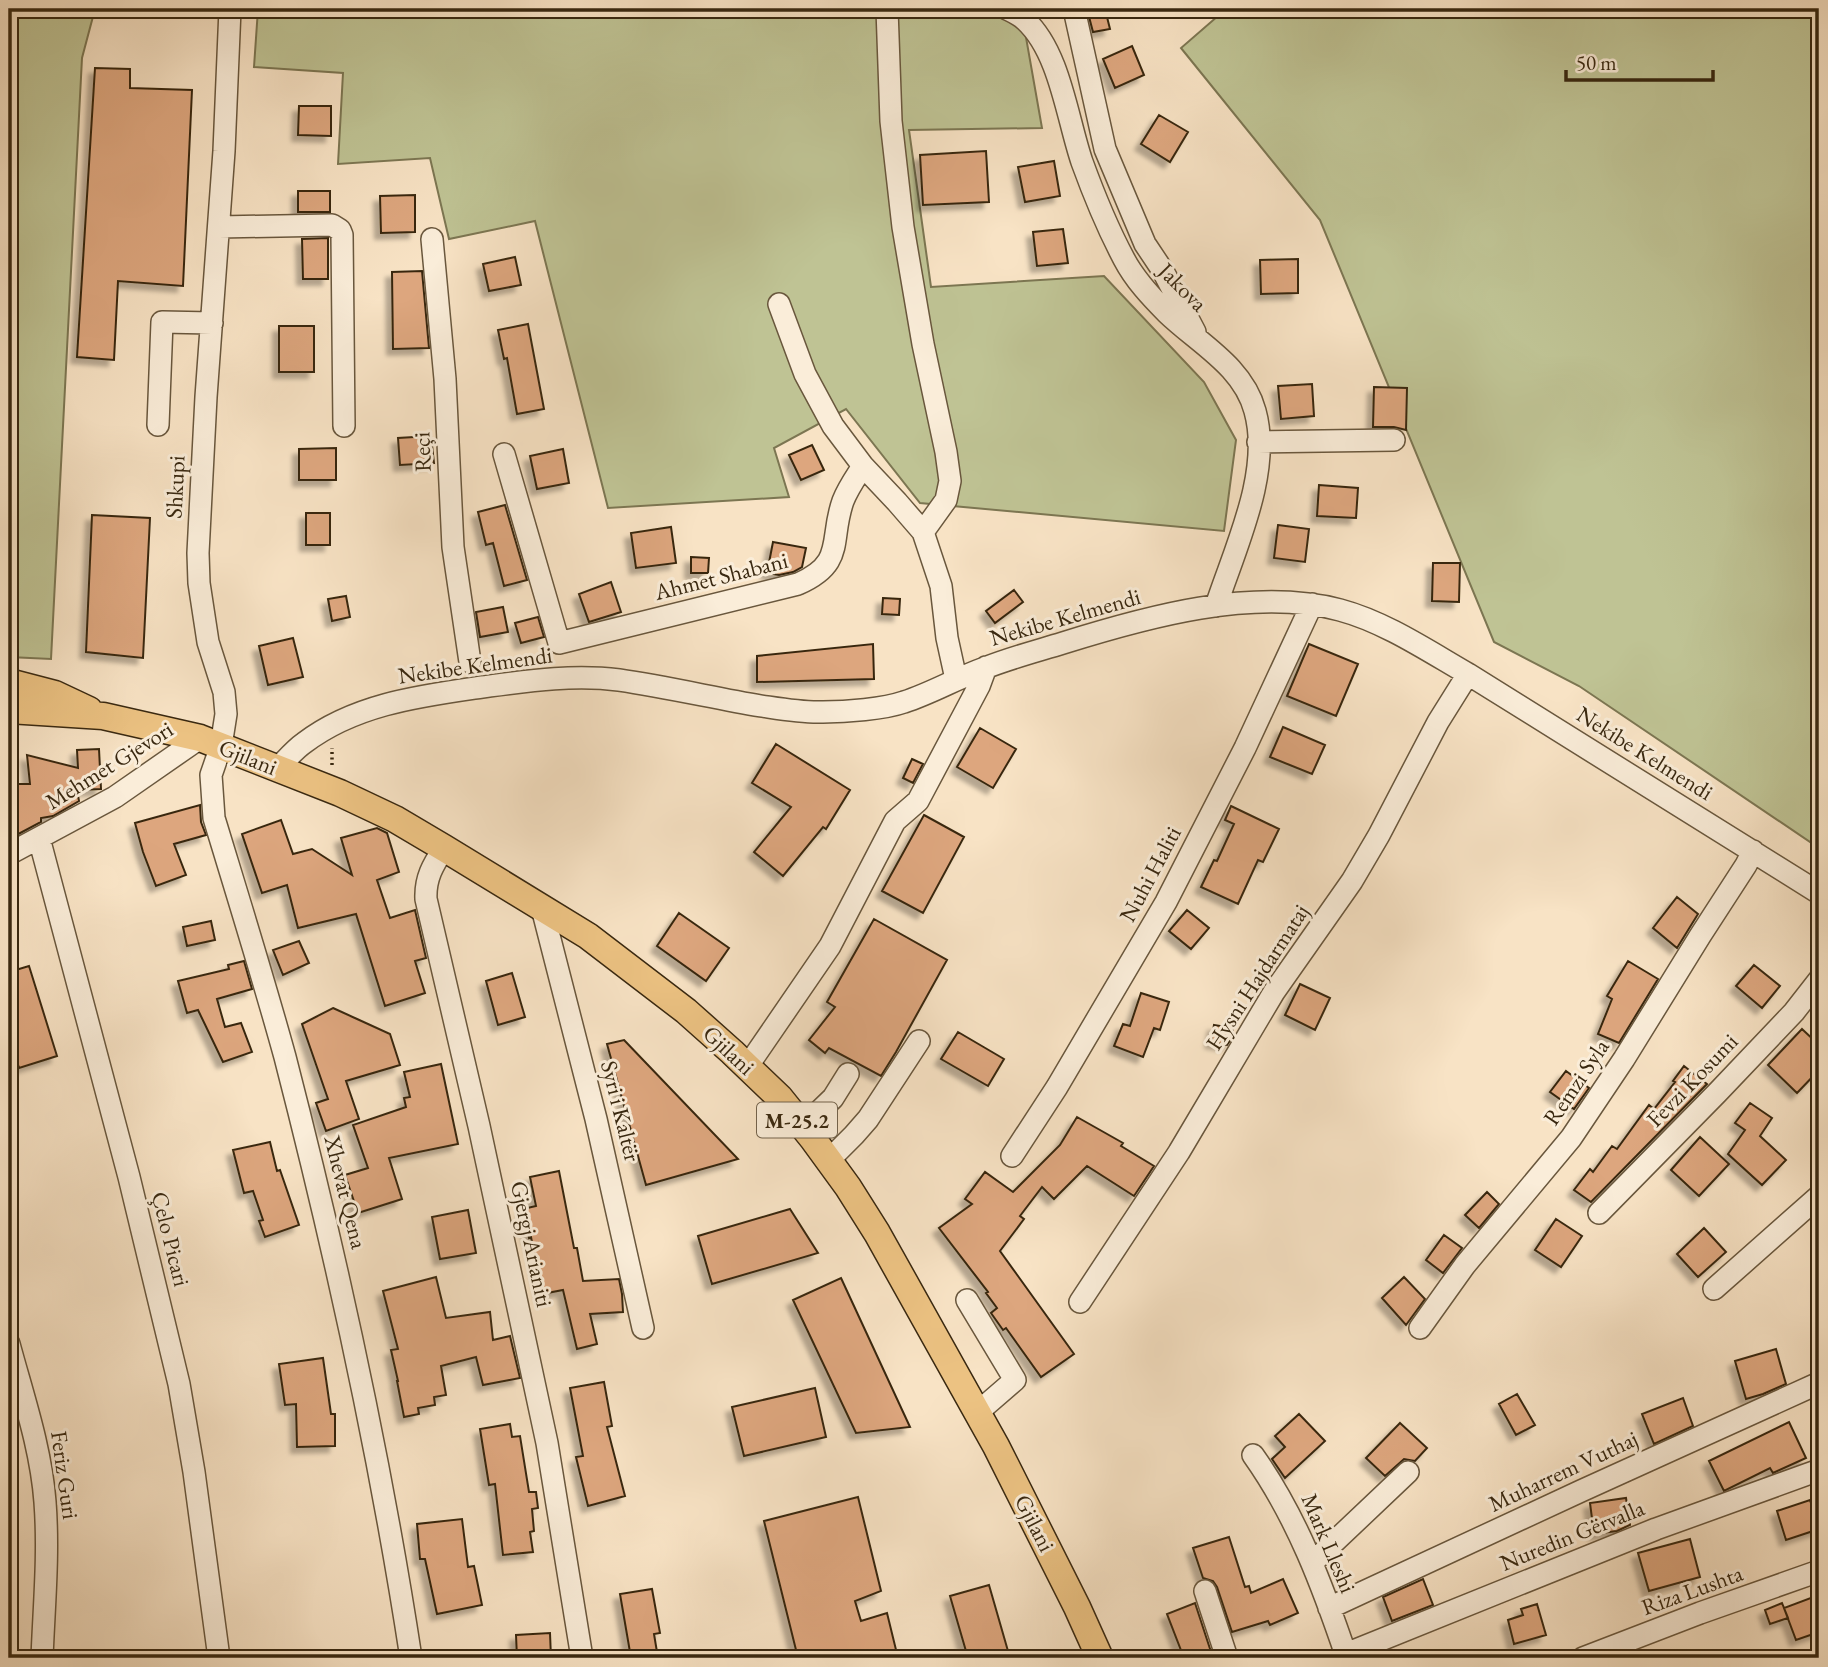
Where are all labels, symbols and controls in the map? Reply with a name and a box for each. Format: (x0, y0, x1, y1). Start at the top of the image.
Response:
scale bar (1566, 38, 1713, 82)
text: 50 m (1576, 49, 1617, 76)
street label: Jakova (1151, 255, 1215, 319)
street label: Reçi (406, 431, 438, 473)
street label: Shkupi (158, 454, 192, 519)
street label: Ahmet Shabani (650, 545, 791, 607)
street label: Nekibe Kelmendi (986, 581, 1144, 653)
street label: Nekibe Kelmendi (396, 639, 554, 691)
street label: Nekibe Kelmendi (1571, 699, 1719, 807)
street label: Mehmet Gjevori (40, 714, 179, 816)
street label: Gjilani (215, 732, 282, 782)
street label: Nuhi Haliti (1112, 821, 1188, 927)
street label: Hysni Hajdarmataj (1199, 898, 1315, 1056)
street label: Gjilani (697, 1019, 761, 1082)
street label: Fevzi Kosumi (1640, 1026, 1744, 1133)
street label: Remzi Syla (1536, 1032, 1616, 1131)
street label: Syri i Kaltër (594, 1057, 648, 1165)
road number: M-25.2 (757, 1102, 837, 1138)
street label: Xhevat Qena (317, 1131, 375, 1253)
street label: Gjergj Arianiti (504, 1178, 560, 1310)
street label: Çelo Picari (145, 1188, 197, 1290)
street label: Muharrem Vuthaj (1483, 1423, 1643, 1519)
street label: Feriz Guri (44, 1429, 86, 1521)
street label: Gjilani (1008, 1489, 1062, 1557)
street label: Mark Lleshi (1295, 1489, 1364, 1598)
street label: Nuredin Gërvalla (1495, 1492, 1649, 1578)
street label: Riza Lushta (1637, 1558, 1748, 1622)

